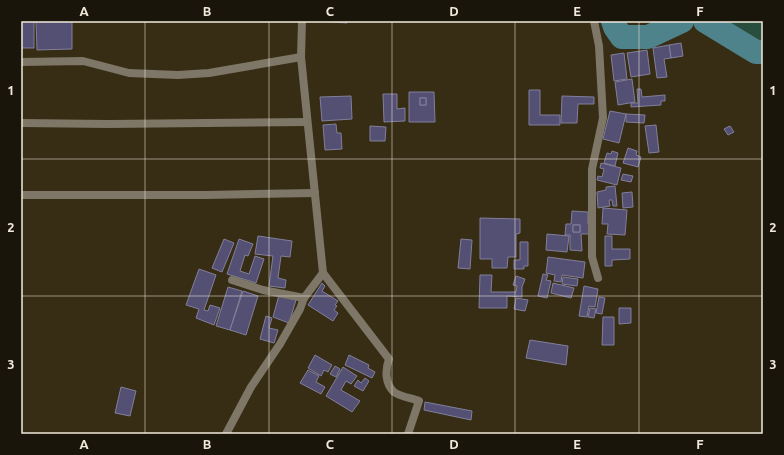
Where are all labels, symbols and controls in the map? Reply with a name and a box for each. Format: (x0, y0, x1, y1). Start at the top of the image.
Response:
text: A (79, 4, 89, 18)
text: B (203, 4, 212, 18)
text: C (326, 4, 335, 18)
text: D (449, 4, 459, 18)
text: E (573, 4, 581, 18)
text: F (696, 4, 704, 18)
text: 1 (7, 83, 15, 97)
text: 1 (769, 83, 777, 97)
text: 2 (7, 220, 15, 234)
text: 2 (769, 220, 777, 234)
text: 3 (7, 357, 15, 371)
text: 3 (769, 357, 777, 371)
text: A (79, 437, 89, 451)
text: B (203, 437, 212, 451)
text: C (326, 437, 335, 451)
text: D (449, 437, 459, 451)
text: E (573, 437, 581, 451)
text: F (696, 437, 704, 451)

